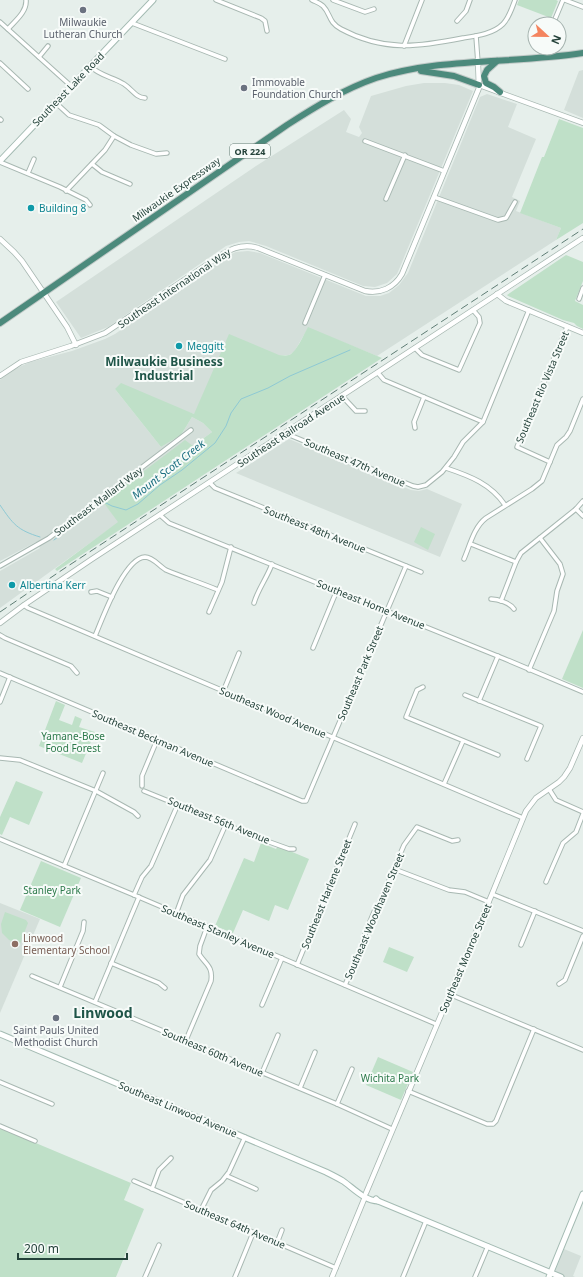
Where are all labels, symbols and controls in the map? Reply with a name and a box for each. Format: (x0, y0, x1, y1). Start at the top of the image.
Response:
marker: Milwaukie Lutheran Church (78, 5, 88, 15)
place label: Milwaukie Lutheran Church (44, 15, 122, 41)
north arrow (527, 16, 567, 56)
text: N (548, 33, 565, 47)
street label: Southeast Lake Road (29, 49, 107, 129)
place label: Immovable Foundation Church (252, 75, 342, 101)
marker: Immovable Foundation Church (239, 83, 249, 93)
road number: OR 224 (230, 144, 270, 158)
street label: Milwaukie Expressway (129, 153, 224, 225)
place label: Building 8 (39, 201, 86, 215)
marker: Building 8 (26, 203, 36, 213)
street label: Southeast International Way (115, 244, 234, 331)
street label: Southeast Rio Vista Street (512, 329, 572, 445)
place label: Meggitt (187, 339, 224, 353)
marker: Meggitt (174, 341, 184, 351)
district label: Milwaukie Business Industrial (105, 353, 223, 384)
street label: Southeast Railroad Avenue (234, 390, 348, 470)
street label: Southeast 47th Avenue (302, 434, 408, 490)
water label: Mount Scott Creek (128, 435, 208, 502)
street label: Southeast Mallard Way (51, 462, 146, 539)
street label: Southeast 48th Avenue (262, 502, 368, 556)
street label: Southeast Home Avenue (315, 576, 428, 632)
place label: Albertina Kerr (20, 578, 86, 592)
marker: Albertina Kerr (7, 580, 17, 590)
street label: Southeast Park Street (334, 623, 386, 722)
street label: Southeast Wood Avenue (217, 683, 329, 741)
street label: Southeast Beckman Avenue (90, 706, 216, 770)
park label: Yamane-Bose Food Forest (41, 729, 105, 755)
street label: Southeast 56th Avenue (166, 793, 272, 847)
street label: Southeast Harlene Street (298, 837, 355, 951)
street label: Southeast Woodhaven Street (341, 850, 407, 981)
park label: Stanley Park (23, 883, 82, 897)
street label: Southeast Stanley Avenue (159, 901, 277, 961)
street label: Southeast Monroe Street (436, 901, 494, 1015)
place label: Linwood Elementary School (23, 931, 110, 957)
marker: Linwood Elementary School (10, 939, 20, 949)
district label: Linwood (73, 1003, 133, 1022)
marker: Saint Pauls United Methodist Church (51, 1013, 61, 1023)
place label: Saint Pauls United Methodist Church (13, 1023, 99, 1049)
street label: Southeast 60th Avenue (160, 1024, 266, 1080)
park label: Wichita Park (361, 1071, 420, 1085)
street label: Southeast Linwood Avenue (117, 1078, 240, 1141)
street label: Southeast 64th Avenue (182, 1196, 288, 1252)
scale bar (18, 1235, 127, 1261)
text: 200 m (24, 1240, 59, 1257)

